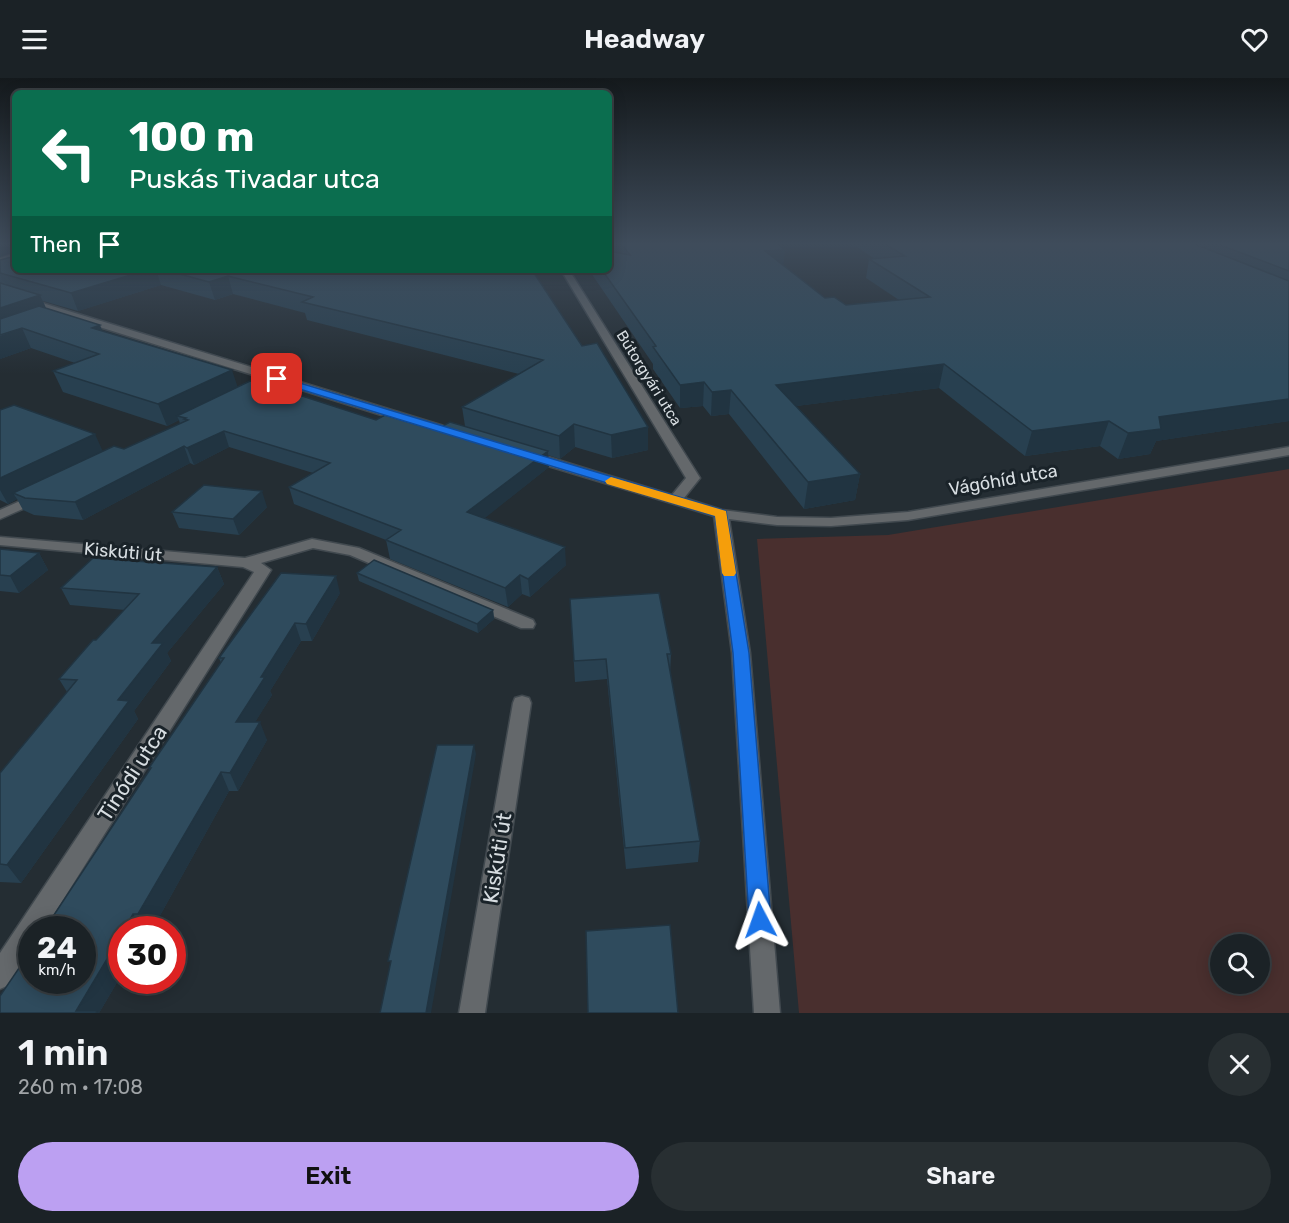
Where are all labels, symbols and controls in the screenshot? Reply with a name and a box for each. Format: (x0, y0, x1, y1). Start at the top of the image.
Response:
icon: menu (18, 23, 51, 56)
text: Headway (584, 23, 705, 55)
icon: heart (1238, 23, 1271, 56)
text: 100 m (129, 112, 254, 162)
icon: left (30, 114, 108, 192)
text: Puskás Tivadar utca (129, 163, 380, 195)
icon: arrive (93, 228, 126, 261)
text: Then (30, 231, 81, 258)
street label: Bútorgyári utca (613, 327, 685, 429)
pin (251, 353, 302, 404)
icon: arrive (260, 362, 293, 395)
street label: Vágóhíd utca (947, 460, 1059, 500)
street label: Kiskúti út (83, 538, 163, 566)
street label: Tinódi utca (92, 721, 172, 825)
street label: Kiskúti út (478, 811, 516, 905)
position arrow (728, 888, 792, 952)
speed limit sign: 30 (108, 916, 186, 994)
text: 24 (37, 930, 77, 966)
map controls (1210, 934, 1270, 994)
button: search (1210, 934, 1270, 994)
text: km/h (38, 961, 76, 979)
text: 1 min (18, 1031, 109, 1074)
button: close (1208, 1033, 1271, 1096)
text: 260 m · 17:08 (18, 1075, 143, 1099)
button: Exit (18, 1142, 639, 1211)
button: Share (651, 1142, 1271, 1211)

